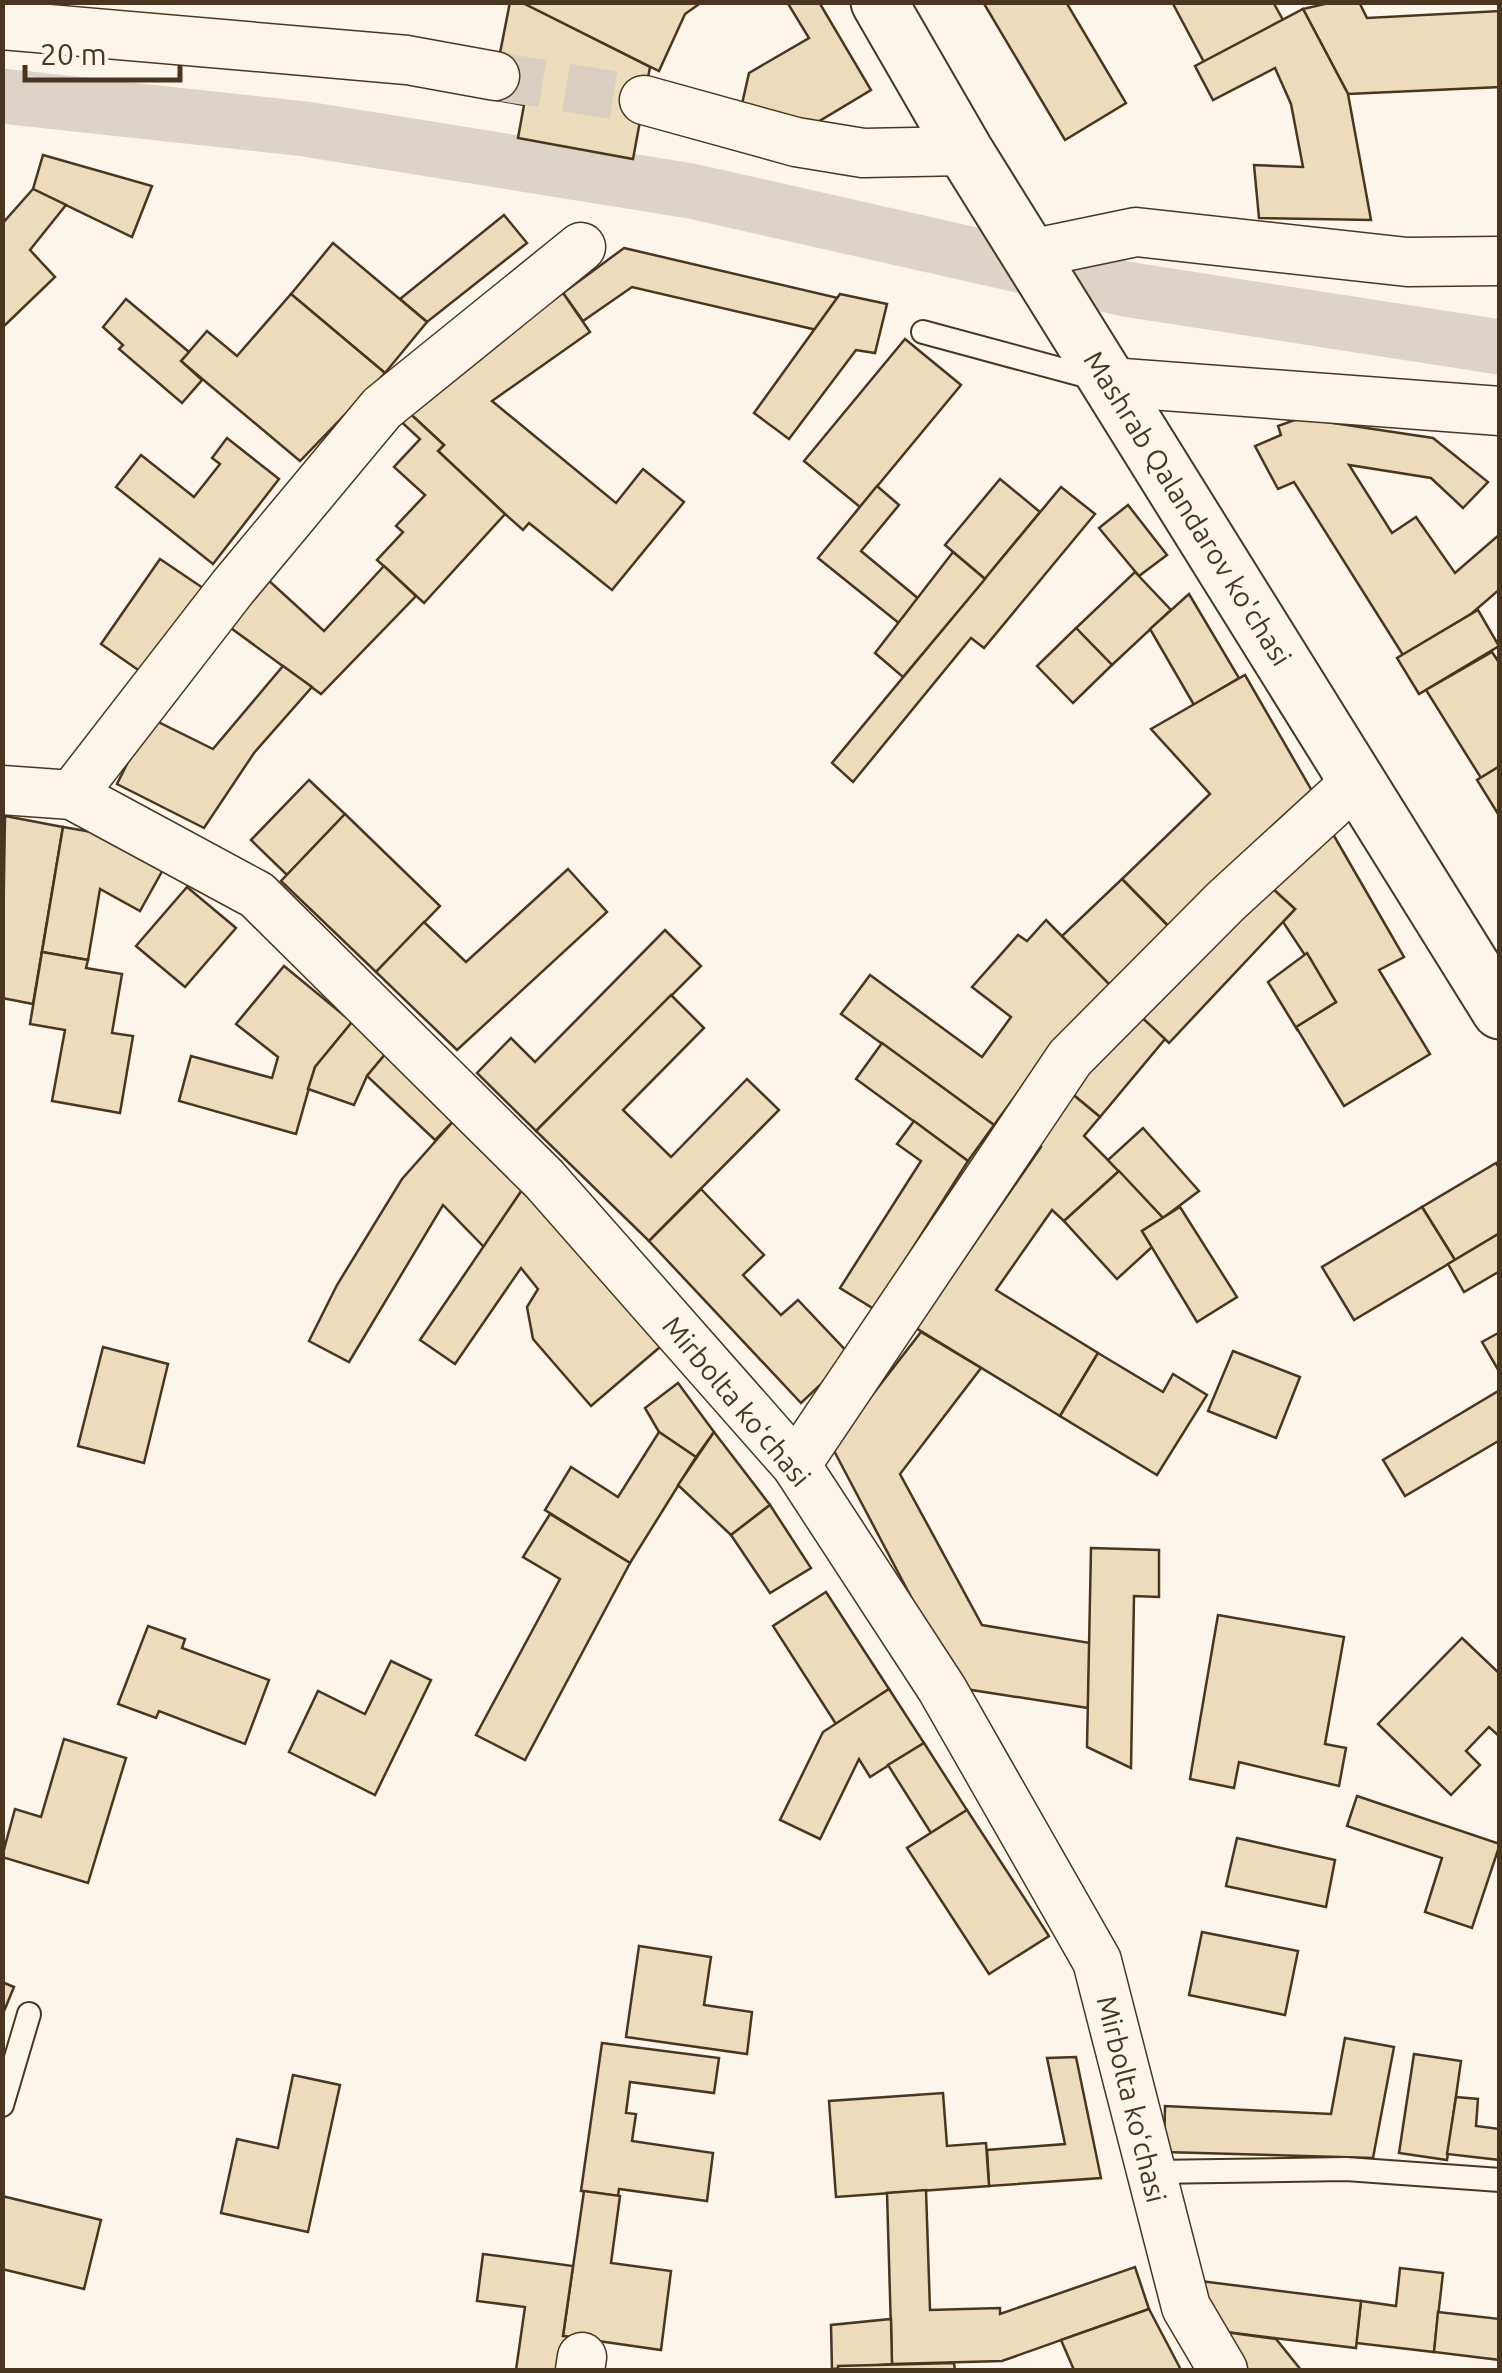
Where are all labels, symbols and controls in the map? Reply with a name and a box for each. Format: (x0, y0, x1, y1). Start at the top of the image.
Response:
scale bar (25, 20, 180, 82)
text: 20 m (40, 37, 107, 71)
street label: Mashrab Qalandarov ko'chasi (1078, 345, 1298, 671)
street label: Mirbolta koʻchasi (657, 1310, 817, 1492)
street label: Mirbolta koʻchasi (1091, 1992, 1173, 2206)

